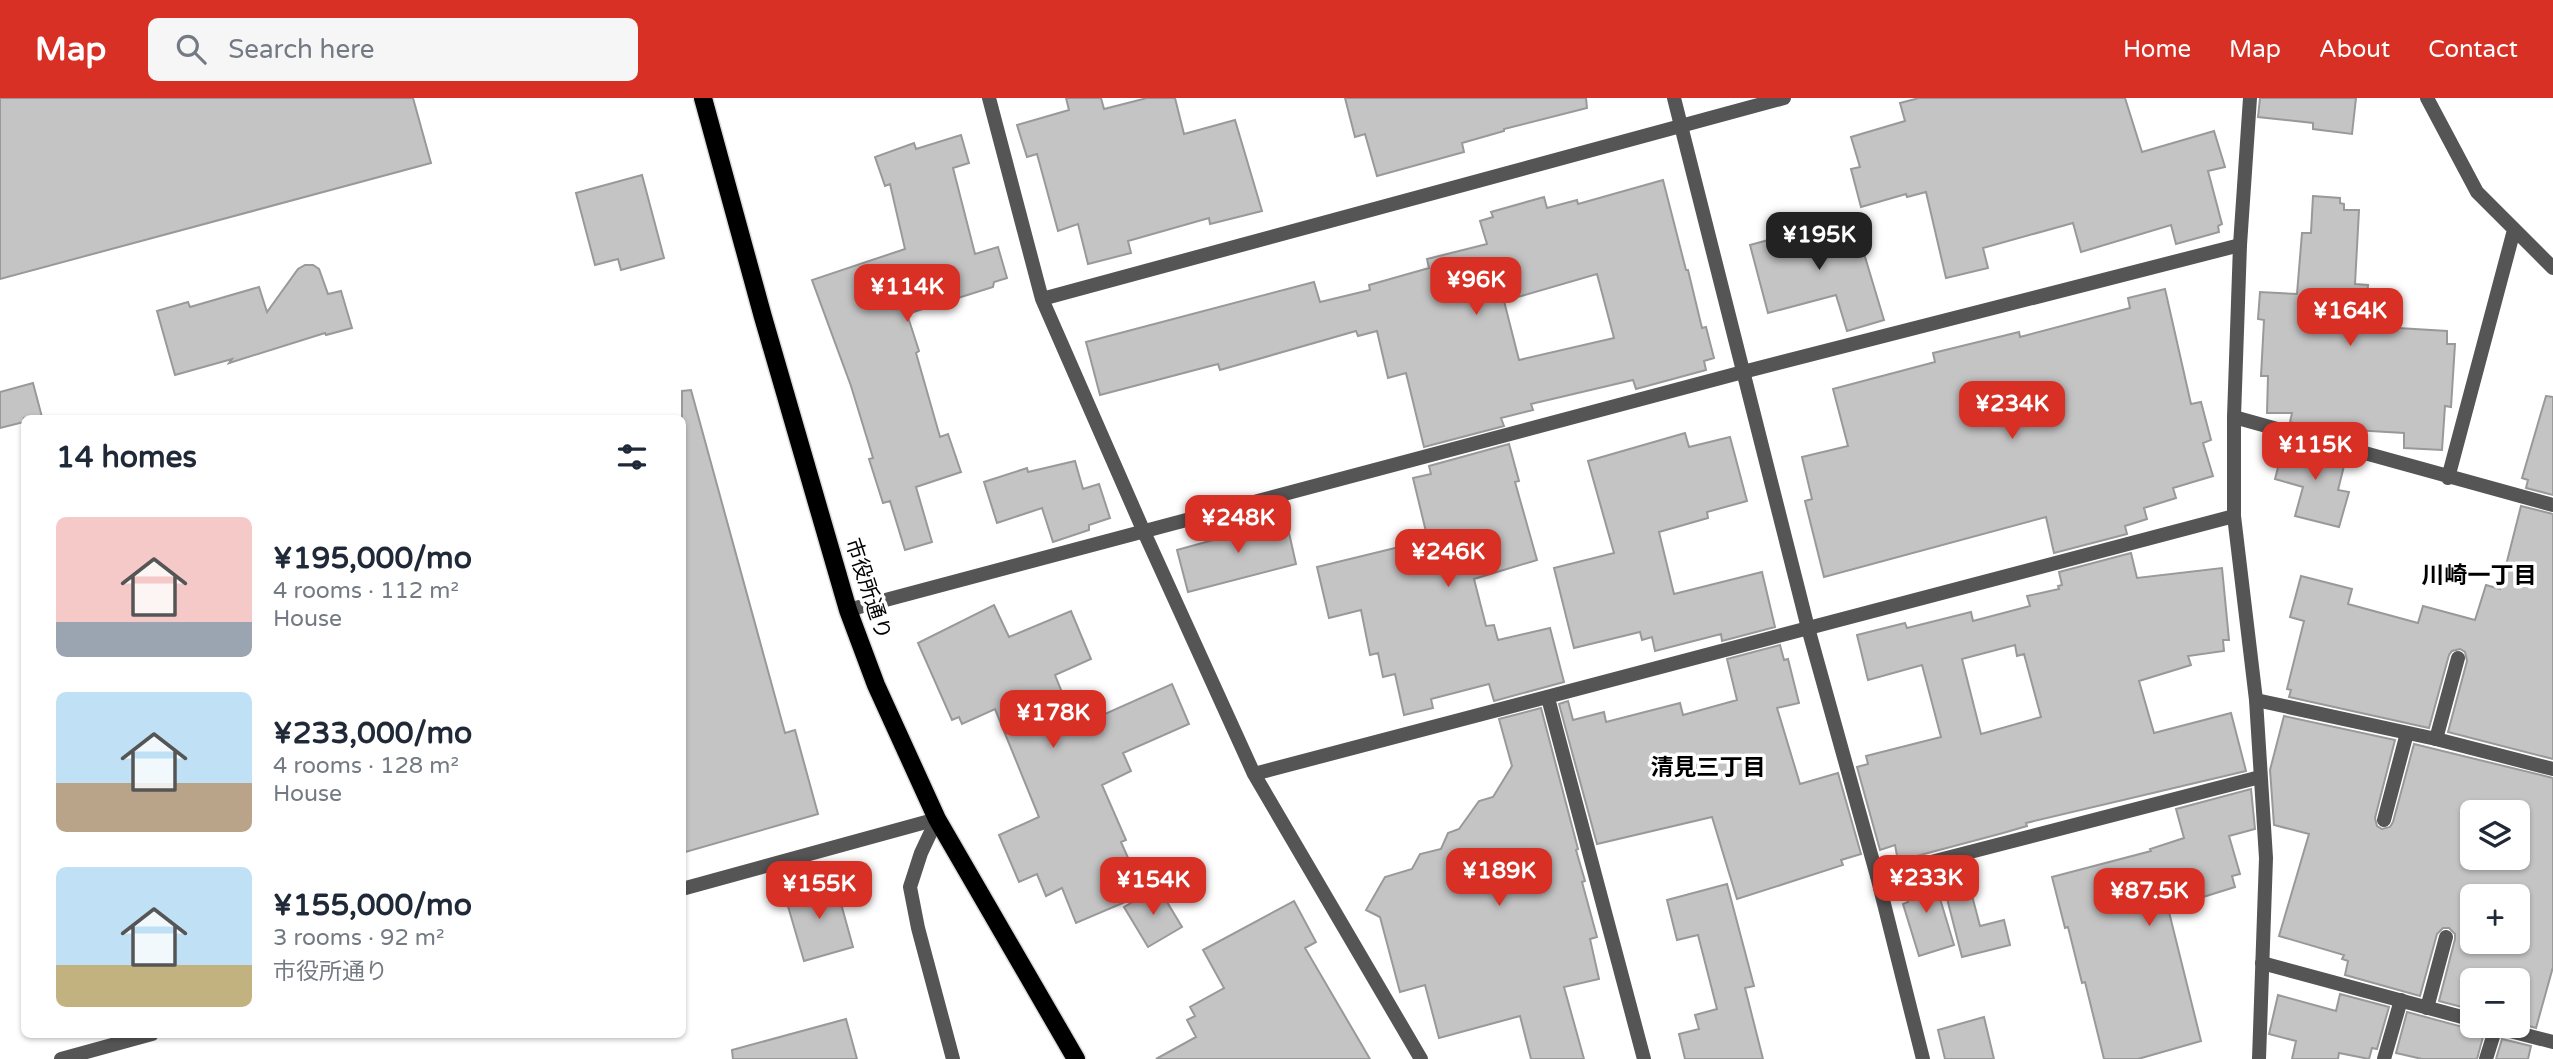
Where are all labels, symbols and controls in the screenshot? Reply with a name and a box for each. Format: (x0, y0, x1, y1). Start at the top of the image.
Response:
search box (148, 18, 638, 81)
text: Map (35, 30, 106, 69)
icon: search (172, 30, 210, 68)
text: Search here (228, 34, 374, 65)
text: Home (2123, 35, 2191, 64)
text: Map (2229, 35, 2281, 64)
text: About (2319, 35, 2390, 64)
text: Contact (2428, 35, 2518, 64)
pin: ¥195K (1770, 212, 1868, 272)
text: ¥195K (1782, 221, 1856, 249)
pin: ¥96K (1435, 258, 1517, 317)
pin: ¥114K (858, 264, 956, 324)
text: ¥96K (1446, 266, 1506, 294)
text: ¥114K (870, 273, 944, 301)
pin: ¥164K (2301, 288, 2399, 348)
text: ¥164K (2313, 297, 2387, 325)
pin: ¥234K (1963, 382, 2061, 441)
text: ¥234K (1975, 390, 2049, 418)
pin: ¥115K (2266, 422, 2364, 482)
text: ¥115K (2278, 431, 2352, 459)
icon: filters (613, 438, 651, 476)
text: 14 homes (56, 439, 197, 476)
pin: ¥248K (1189, 496, 1287, 555)
text: ¥248K (1201, 504, 1275, 532)
pin: ¥246K (1399, 530, 1497, 589)
street label: 市役所通り (840, 535, 896, 643)
text: ¥246K (1411, 538, 1485, 566)
text: ¥195,000/mo (273, 540, 472, 577)
icon: home (112, 545, 196, 629)
district label: 川崎一丁目 (2422, 562, 2537, 590)
text: 4 rooms · 112 m² (273, 577, 459, 605)
text: House (273, 605, 342, 633)
pin: ¥178K (1004, 690, 1102, 750)
text: ¥178K (1016, 699, 1090, 727)
text: ¥233,000/mo (273, 715, 472, 752)
icon: home (112, 720, 196, 804)
text: 4 rooms · 128 m² (273, 752, 459, 780)
district label: 清見三丁目 (1651, 754, 1766, 782)
text: House (273, 780, 342, 808)
map controls (2460, 800, 2530, 1038)
button: layers (2460, 800, 2530, 870)
pin: ¥189K (1450, 848, 1548, 908)
pin: ¥233K (1877, 856, 1975, 915)
text: ¥189K (1462, 857, 1536, 885)
pin: ¥154K (1104, 858, 1202, 917)
pin: ¥155K (770, 862, 868, 921)
text: ¥233K (1889, 864, 1963, 892)
text: ¥154K (1116, 866, 1190, 894)
pin: ¥87.5K (2092, 868, 2206, 928)
text: ¥155K (782, 870, 856, 898)
text: ¥87.5K (2110, 877, 2188, 905)
button: + (2460, 884, 2530, 954)
text: ¥155,000/mo (273, 887, 472, 924)
icon: home (112, 895, 196, 979)
text: 3 rooms · 92 m² (273, 924, 444, 952)
text: 市役所通り (273, 958, 388, 986)
button: − (2460, 968, 2530, 1038)

